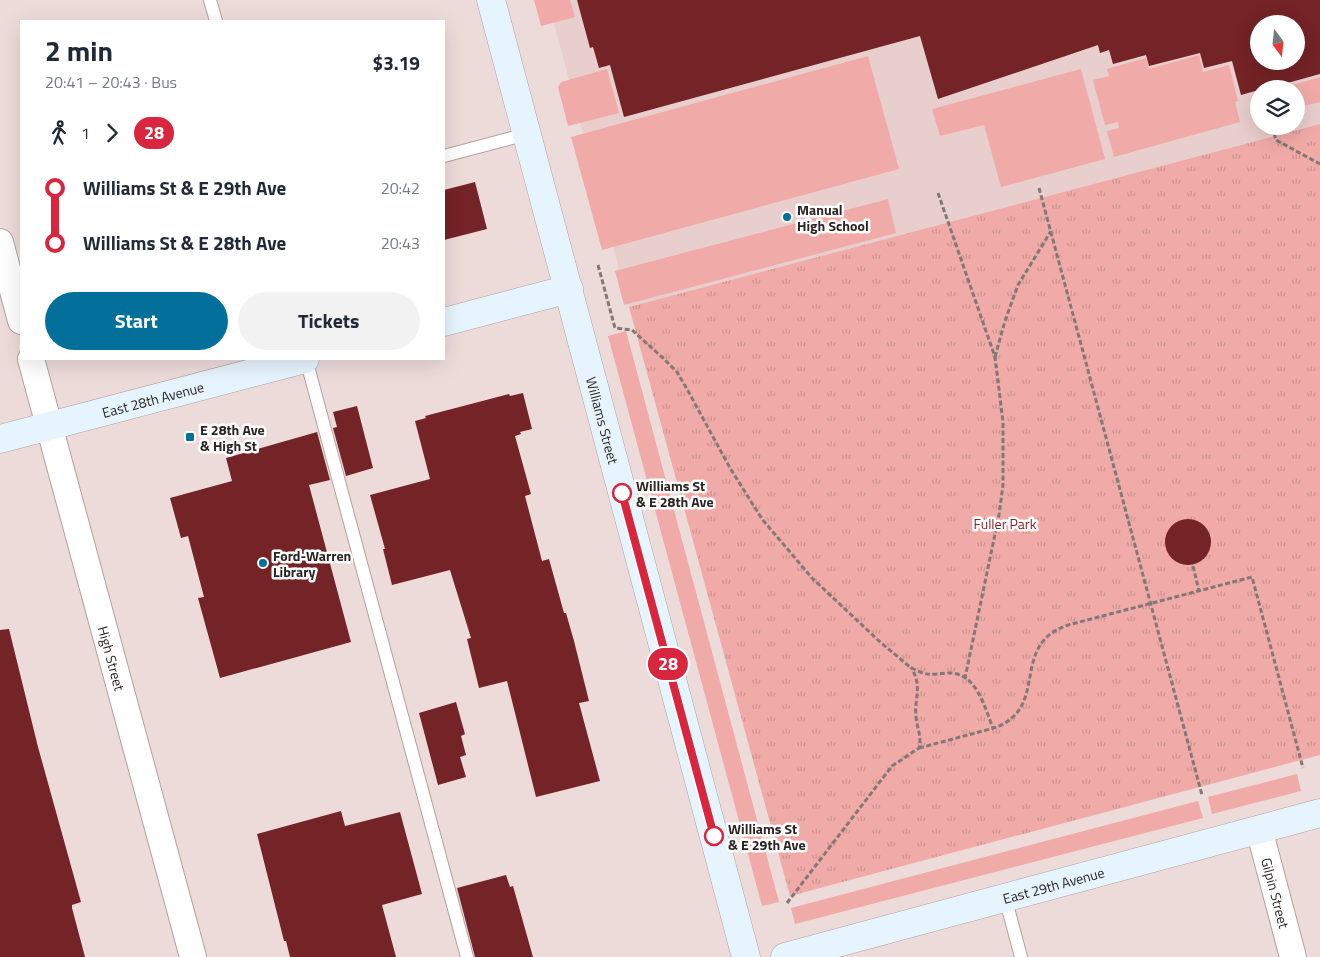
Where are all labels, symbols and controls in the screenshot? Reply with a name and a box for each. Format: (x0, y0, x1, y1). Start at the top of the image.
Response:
north arrow (1250, 15, 1305, 70)
map controls (1250, 15, 1305, 135)
text: 2 min (45, 29, 113, 72)
text: $3.19 (373, 48, 420, 77)
text: 20:41 – 20:43 · Bus (45, 70, 177, 94)
button: layers (1250, 80, 1305, 135)
icon: walk (45, 119, 73, 147)
icon: forward (98, 119, 126, 147)
text: 28 (144, 119, 164, 146)
text: 1 (81, 121, 90, 145)
text: Williams St & E 29th Ave (83, 173, 286, 202)
text: 20:42 (381, 176, 420, 200)
place label: Manual High School (797, 199, 869, 236)
marker: Manual High School (781, 211, 793, 223)
text: Williams St & E 28th Ave (83, 228, 286, 257)
text: 20:43 (381, 231, 420, 255)
button: Start (45, 292, 228, 350)
button: Tickets (238, 292, 420, 350)
street label: Williams Street (581, 374, 625, 466)
street label: East 28th Avenue (100, 376, 206, 422)
place label: E 28th Ave & High St (200, 419, 265, 456)
marker: E 28th Ave & High St (184, 431, 196, 443)
place label: Williams St & E 28th Ave (636, 475, 714, 512)
marker: Williams St & E 28th Ave (612, 483, 632, 503)
park label: Fuller Park (974, 513, 1037, 534)
place label: Ford-Warren Library (273, 545, 351, 582)
marker: Ford-Warren Library (257, 557, 269, 569)
street label: High Street (93, 623, 131, 693)
line badge: 28 (646, 648, 690, 680)
text: 28 (658, 650, 678, 677)
place label: Williams St & E 29th Ave (728, 818, 806, 855)
marker: Williams St & E 29th Ave (704, 826, 724, 846)
street label: Gilpin Street (1257, 855, 1295, 930)
street label: East 29th Avenue (1000, 861, 1107, 908)

